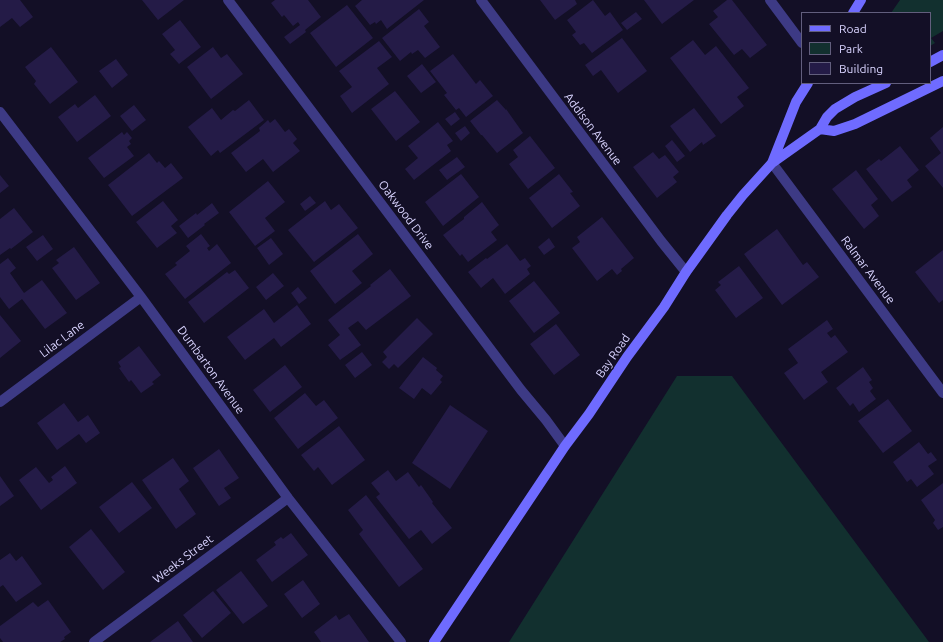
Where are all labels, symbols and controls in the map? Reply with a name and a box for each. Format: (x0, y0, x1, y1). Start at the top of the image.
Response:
legend (801, 12, 931, 84)
text: Road (839, 22, 867, 35)
text: Park (839, 42, 863, 55)
text: Building (839, 62, 883, 75)
street label: Addison Avenue (561, 90, 625, 168)
street label: Oakwood Drive (375, 178, 437, 252)
street label: Ralmar Avenue (838, 233, 898, 307)
street label: Lilac Lane (37, 317, 87, 361)
street label: Dumbarton Avenue (174, 323, 248, 417)
street label: Bay Road (593, 331, 633, 381)
street label: Weeks Street (150, 532, 216, 586)

